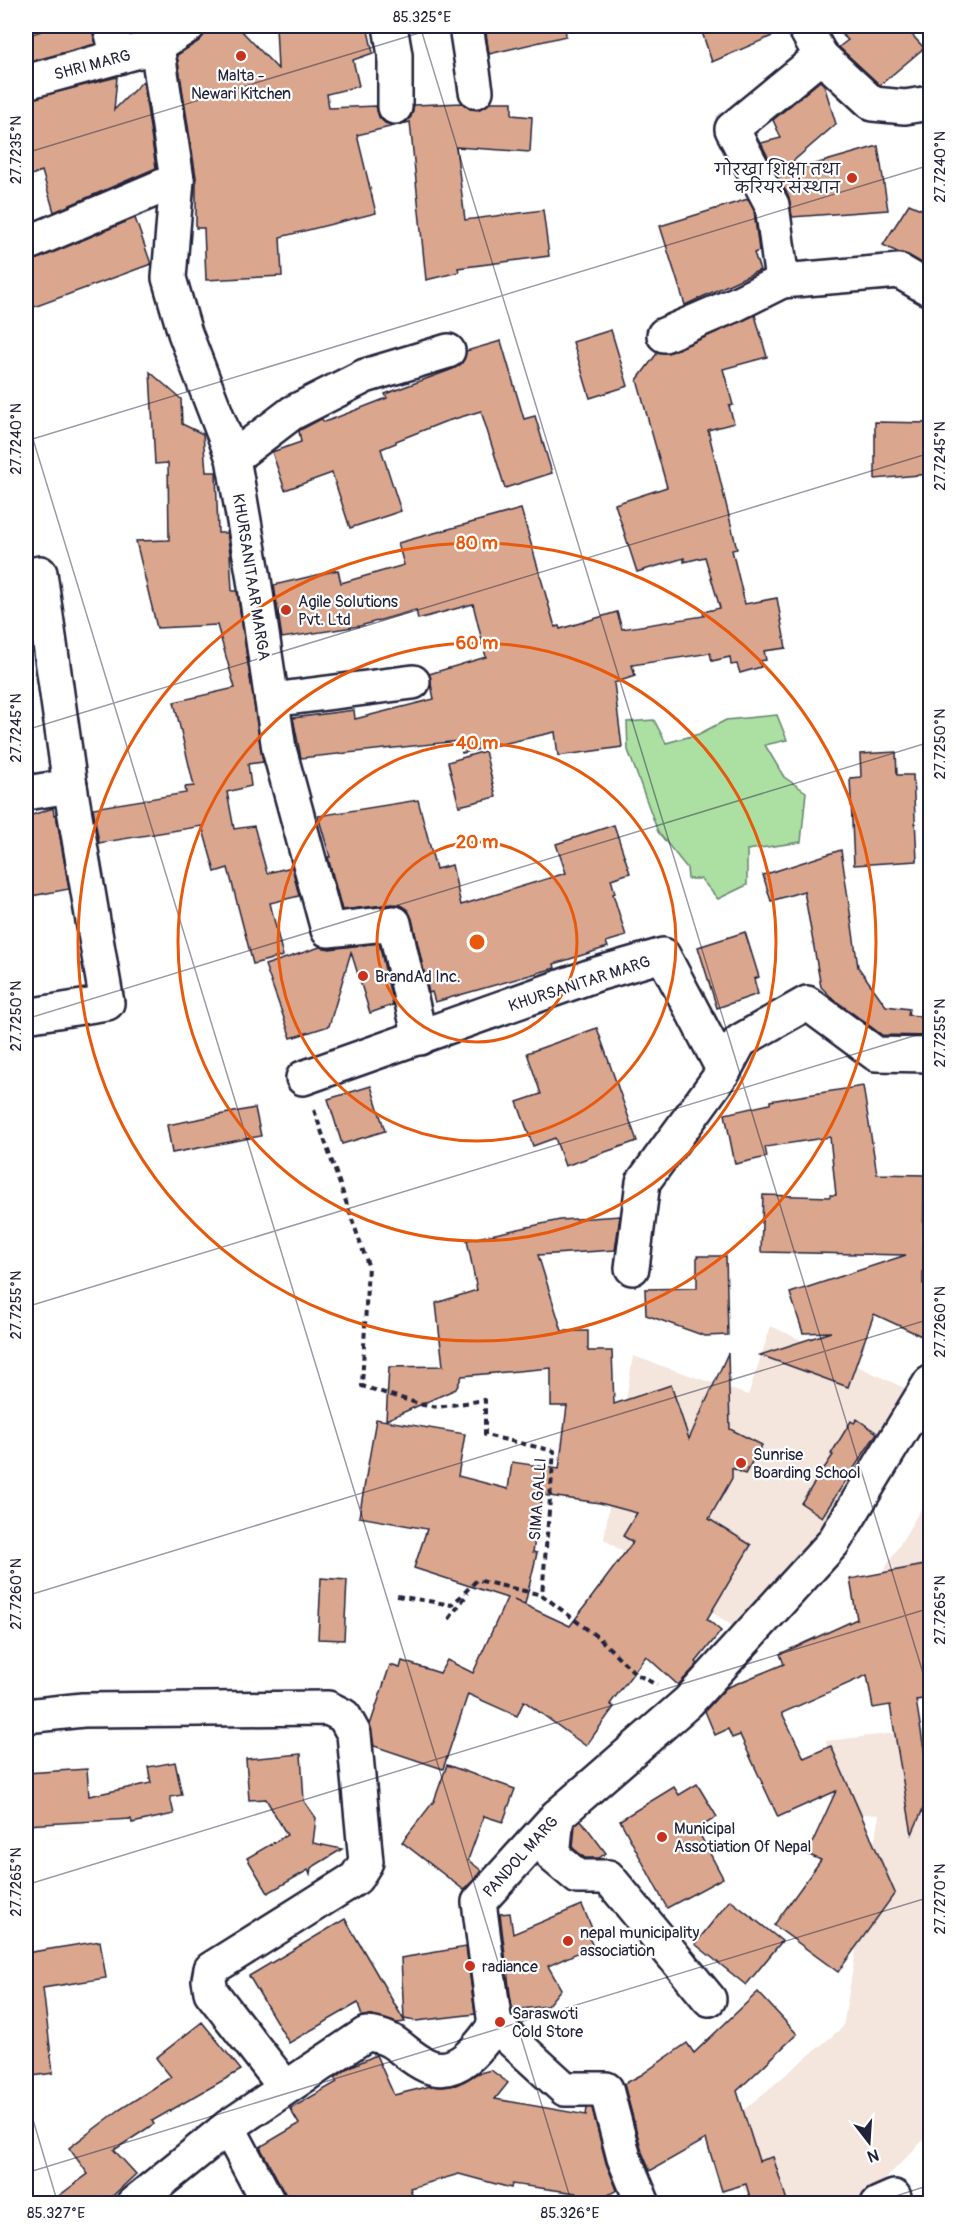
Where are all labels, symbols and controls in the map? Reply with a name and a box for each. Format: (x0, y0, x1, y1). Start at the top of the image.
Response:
text: 85.325°E (393, 8, 451, 27)
street label: SHRI MARG (52, 45, 133, 85)
marker: Malta - Newari Kitchen (234, 49, 248, 63)
place label: Malta - Newari Kitchen (191, 66, 291, 104)
text: 27.7235°N (7, 116, 26, 184)
text: 27.7240°N (931, 131, 950, 203)
place label: गोरखा शिक्षा तथा करियर संस्थान (714, 158, 842, 198)
marker: गोरखा शिक्षा तथा करियर संस्थान (845, 171, 859, 185)
text: 27.7240°N (7, 403, 26, 475)
text: 27.7245°N (931, 421, 950, 491)
street label: KHURSANITAAR MARGA (228, 492, 274, 662)
text: 80 m (456, 532, 498, 555)
place label: Agile Solutions Pvt. Ltd (298, 592, 398, 630)
marker: Agile Solutions Pvt. Ltd (279, 603, 293, 617)
text: 60 m (456, 632, 498, 655)
text: 27.7245°N (7, 693, 26, 763)
text: 27.7250°N (931, 708, 950, 780)
text: 40 m (456, 732, 498, 755)
text: 20 m (456, 831, 498, 854)
centre of rings (467, 932, 487, 952)
street label: KHURSANITAR MARG (506, 952, 653, 1016)
place label: BrandAd Inc. (375, 967, 461, 987)
marker: BrandAd Inc. (356, 969, 370, 983)
text: 27.7250°N (7, 980, 26, 1052)
text: 27.7255°N (931, 999, 950, 1067)
text: 27.7255°N (7, 1271, 26, 1339)
text: 27.7260°N (931, 1286, 950, 1358)
place label: Sunrise Boarding School (753, 1445, 861, 1483)
marker: Sunrise Boarding School (734, 1456, 748, 1470)
street label: SIMA GALLI (525, 1457, 551, 1541)
text: 27.7260°N (7, 1558, 26, 1630)
text: 27.7265°N (931, 1575, 950, 1645)
street label: PANDOL MARG (479, 1812, 563, 1902)
place label: Municipal Assotiation Of Nepal (674, 1819, 811, 1857)
marker: Municipal Assotiation Of Nepal (655, 1830, 669, 1844)
text: 27.7265°N (7, 1847, 26, 1917)
text: 27.7270°N (931, 1864, 950, 1934)
place label: nepal municipality association (580, 1923, 699, 1961)
marker: nepal municipality association (561, 1934, 575, 1948)
place label: radiance (482, 1957, 538, 1977)
marker: radiance (463, 1959, 477, 1973)
place label: Saraswoti Cold Store (512, 2004, 583, 2042)
marker: Saraswoti Cold Store (493, 2015, 507, 2029)
north arrow (839, 2112, 899, 2172)
text: N (865, 2144, 881, 2167)
text: 85.327°E (27, 2204, 85, 2223)
text: 85.326°E (541, 2204, 600, 2223)

